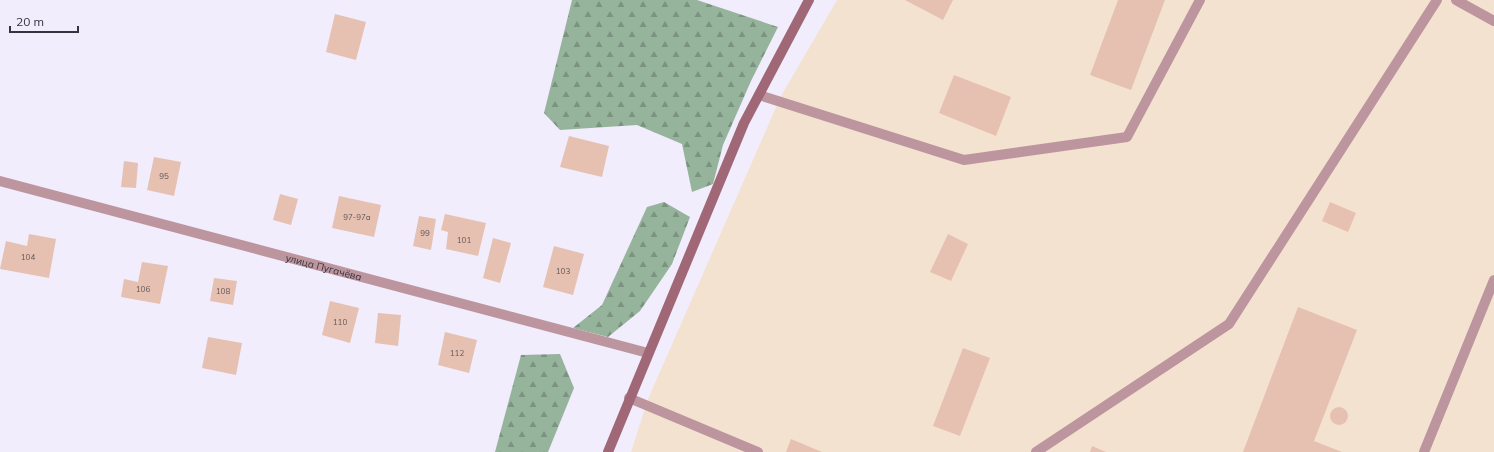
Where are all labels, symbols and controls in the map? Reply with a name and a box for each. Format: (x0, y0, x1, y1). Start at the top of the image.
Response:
scale bar (10, 8, 78, 34)
text: 20 m (16, 14, 44, 29)
house number: 95 (159, 171, 169, 181)
house number: 97-97а (343, 212, 371, 222)
house number: 99 (420, 228, 430, 238)
house number: 101 (457, 235, 471, 245)
street label: улица Пугачёва (284, 251, 363, 283)
house number: 104 (21, 252, 35, 262)
house number: 103 (556, 266, 570, 276)
house number: 106 (136, 284, 150, 294)
house number: 108 (216, 286, 230, 296)
house number: 110 (333, 317, 347, 327)
house number: 112 (450, 348, 464, 358)

